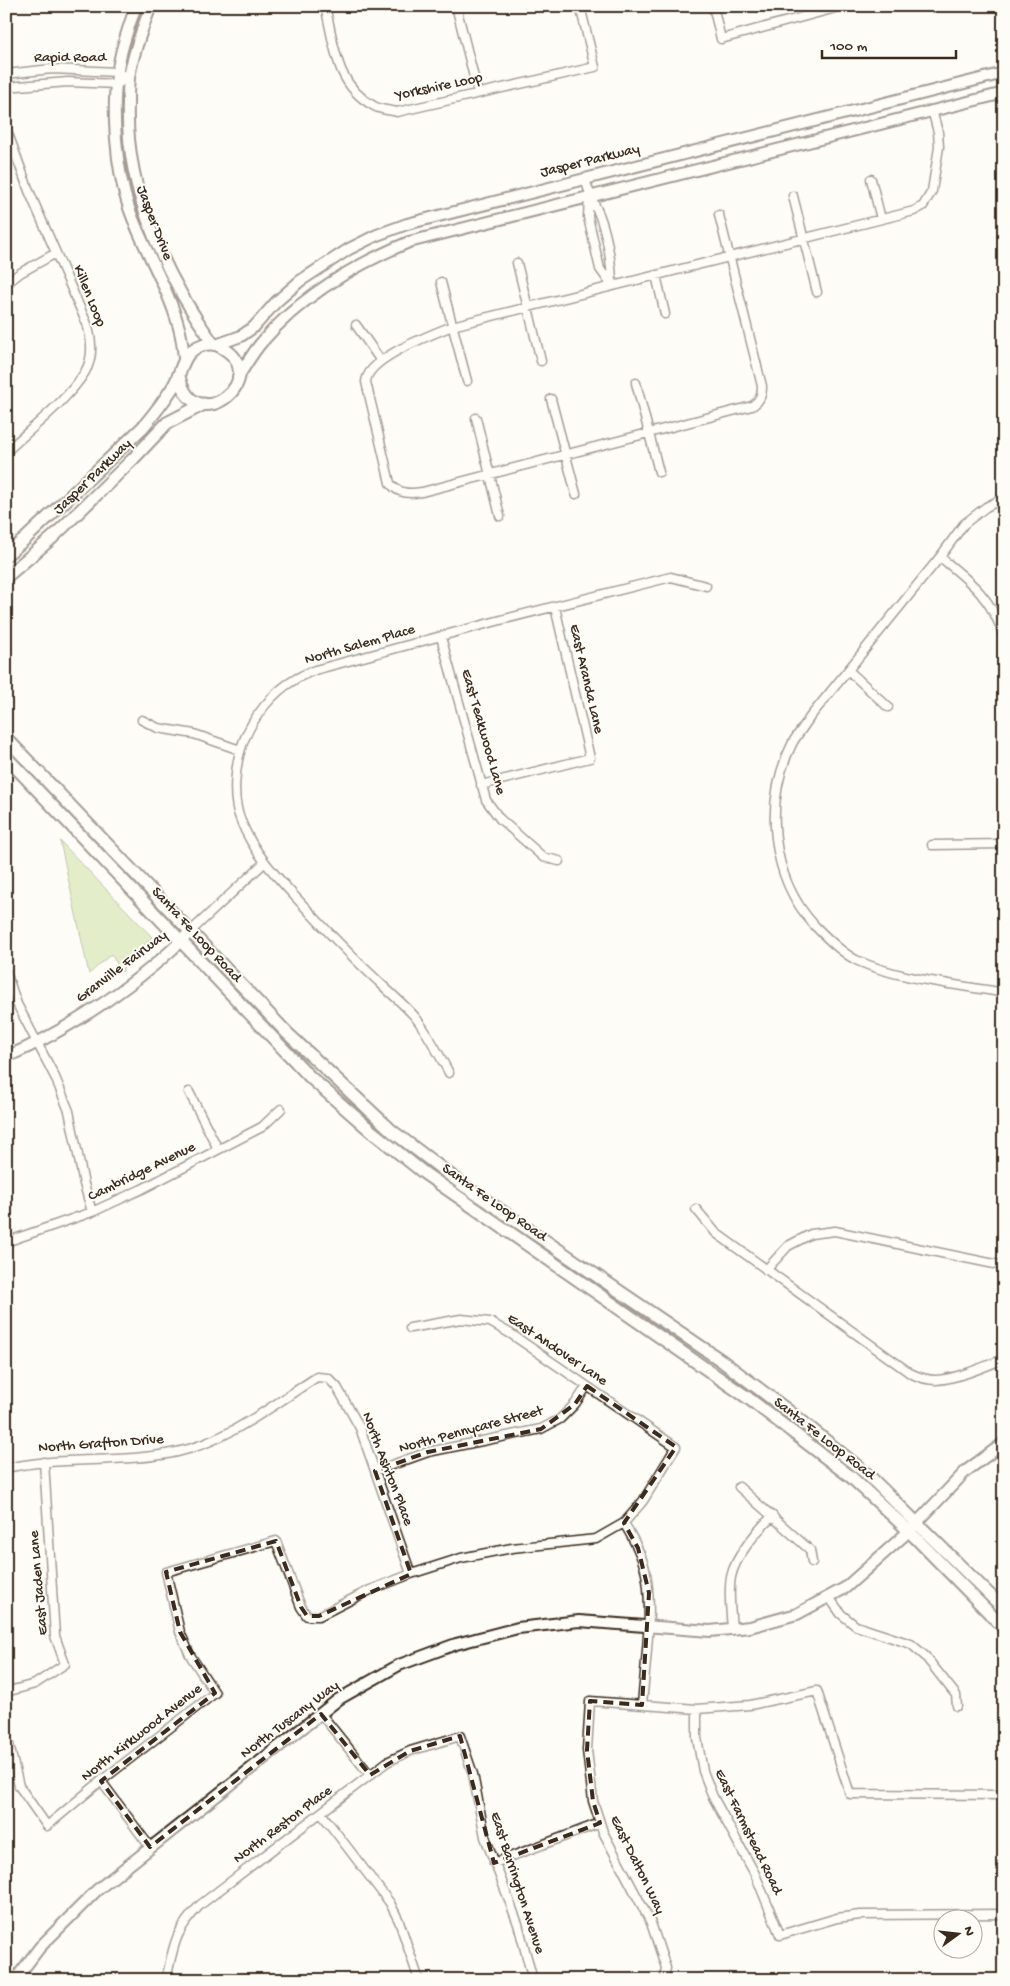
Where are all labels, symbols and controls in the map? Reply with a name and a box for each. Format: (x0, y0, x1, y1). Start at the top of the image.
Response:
scale bar (822, 28, 956, 60)
text: 100 m (829, 38, 868, 56)
street label: Rapid Road (34, 49, 107, 67)
street label: Yorkshire Loop (392, 69, 485, 105)
street label: Jasper Parkway (538, 140, 642, 182)
street label: Jasper Drive (132, 183, 177, 263)
street label: Killen Loop (68, 262, 110, 330)
street label: Jasper Parkway (50, 435, 136, 519)
street label: North Salem Place (303, 621, 417, 669)
street label: East Aranda Lane (565, 622, 607, 736)
street label: East Teakwood Lane (456, 667, 510, 797)
street label: Santa Fe Loop Road (147, 883, 246, 987)
street label: Granville Fairway (73, 926, 172, 1007)
street label: Cambridge Avenue (85, 1138, 199, 1206)
street label: Santa Fe Loop Road (438, 1160, 551, 1247)
street label: East Andover Lane (503, 1310, 611, 1390)
street label: Santa Fe Loop Road (770, 1394, 879, 1485)
street label: North Pennycare Street (397, 1402, 547, 1458)
street label: North Ashton Place (357, 1410, 417, 1529)
street label: North Grafton Drive (38, 1431, 165, 1457)
street label: East Jaden Lane (25, 1530, 53, 1636)
street label: North Tuscany Way (237, 1677, 343, 1763)
street label: North Kirkwood Avenue (78, 1680, 206, 1786)
street label: East Farmstead Road (710, 1766, 787, 1899)
street label: North Reston Place (230, 1782, 336, 1868)
street label: East Barrington Avenue (486, 1810, 549, 1956)
street label: East Dalton Way (605, 1813, 669, 1918)
north arrow (932, 1908, 982, 1958)
text: N (959, 1925, 978, 1938)

